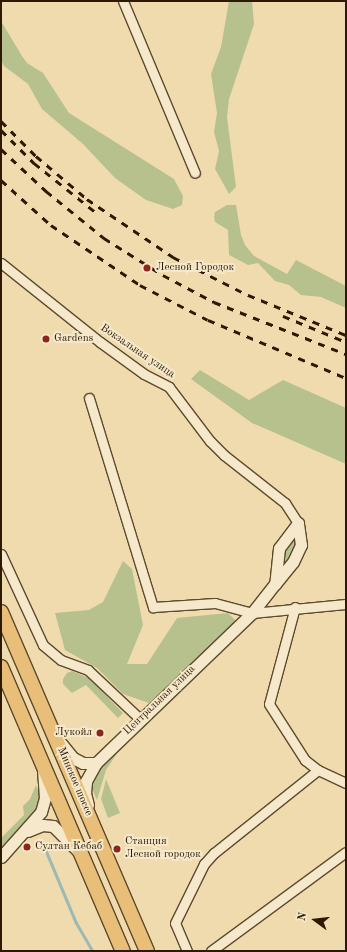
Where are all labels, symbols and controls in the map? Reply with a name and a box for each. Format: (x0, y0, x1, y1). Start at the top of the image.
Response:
place label: Лесной Городок (156, 261, 234, 275)
marker: Лесной Городок (141, 262, 153, 274)
street label: Вокзальная улица (97, 322, 177, 382)
place label: Gardens (54, 332, 93, 346)
marker: Gardens (41, 334, 51, 344)
street label: Центральная улица (121, 663, 199, 739)
place label: Лукойл (55, 726, 92, 740)
marker: Лукойл (95, 728, 105, 738)
street label: Минское шоссе (54, 746, 94, 818)
place label: Станция Лесной городок (125, 836, 201, 862)
place label: Султан Кебаб (35, 840, 102, 854)
marker: Султан Кебаб (22, 842, 32, 852)
marker: Станция Лесной городок (112, 844, 122, 854)
north arrow (295, 900, 335, 940)
text: N (297, 911, 309, 922)

